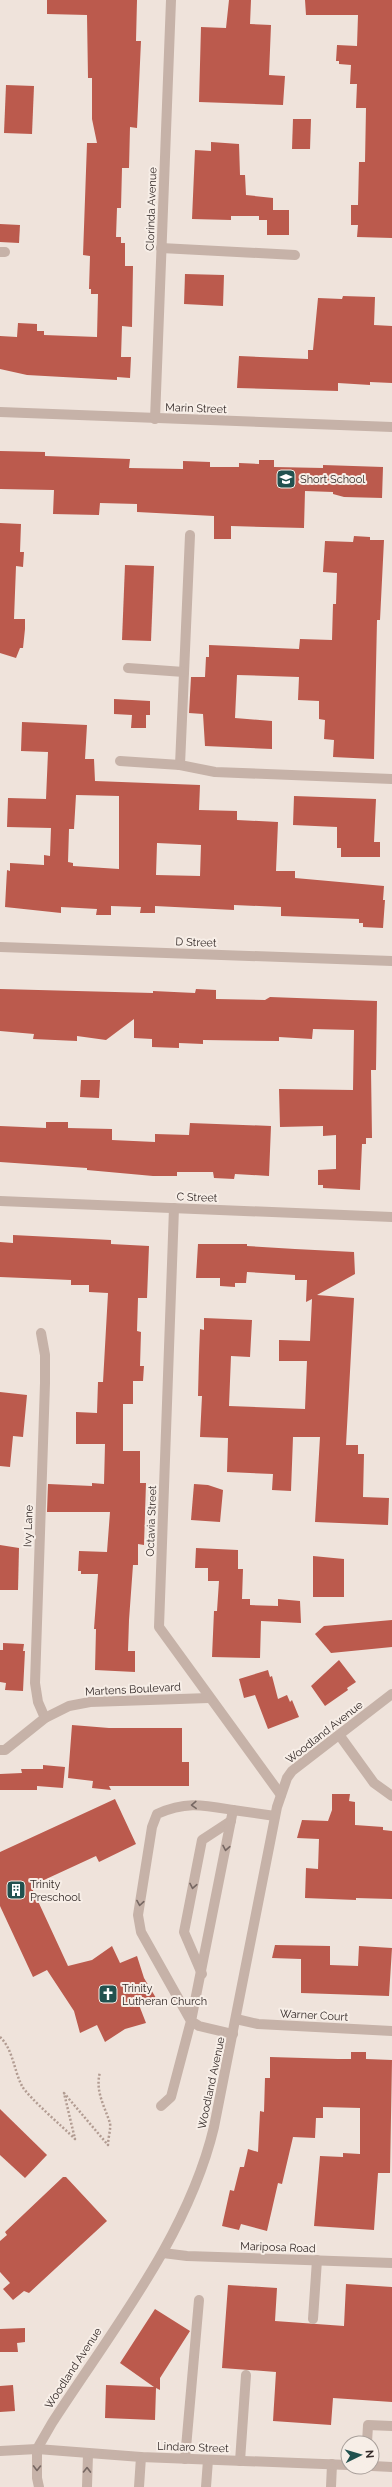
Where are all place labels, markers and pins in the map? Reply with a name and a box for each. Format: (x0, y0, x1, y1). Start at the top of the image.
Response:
school or university icon: Short School (275, 468, 297, 490)
place label: Short School (300, 473, 365, 486)
place label: Trinity Preschool (30, 1878, 81, 1904)
building icon: Trinity Preschool (5, 1879, 27, 1901)
place label: Trinity Lutheran Church (122, 1982, 207, 2008)
church icon: Trinity Lutheran Church (97, 1983, 119, 2005)

